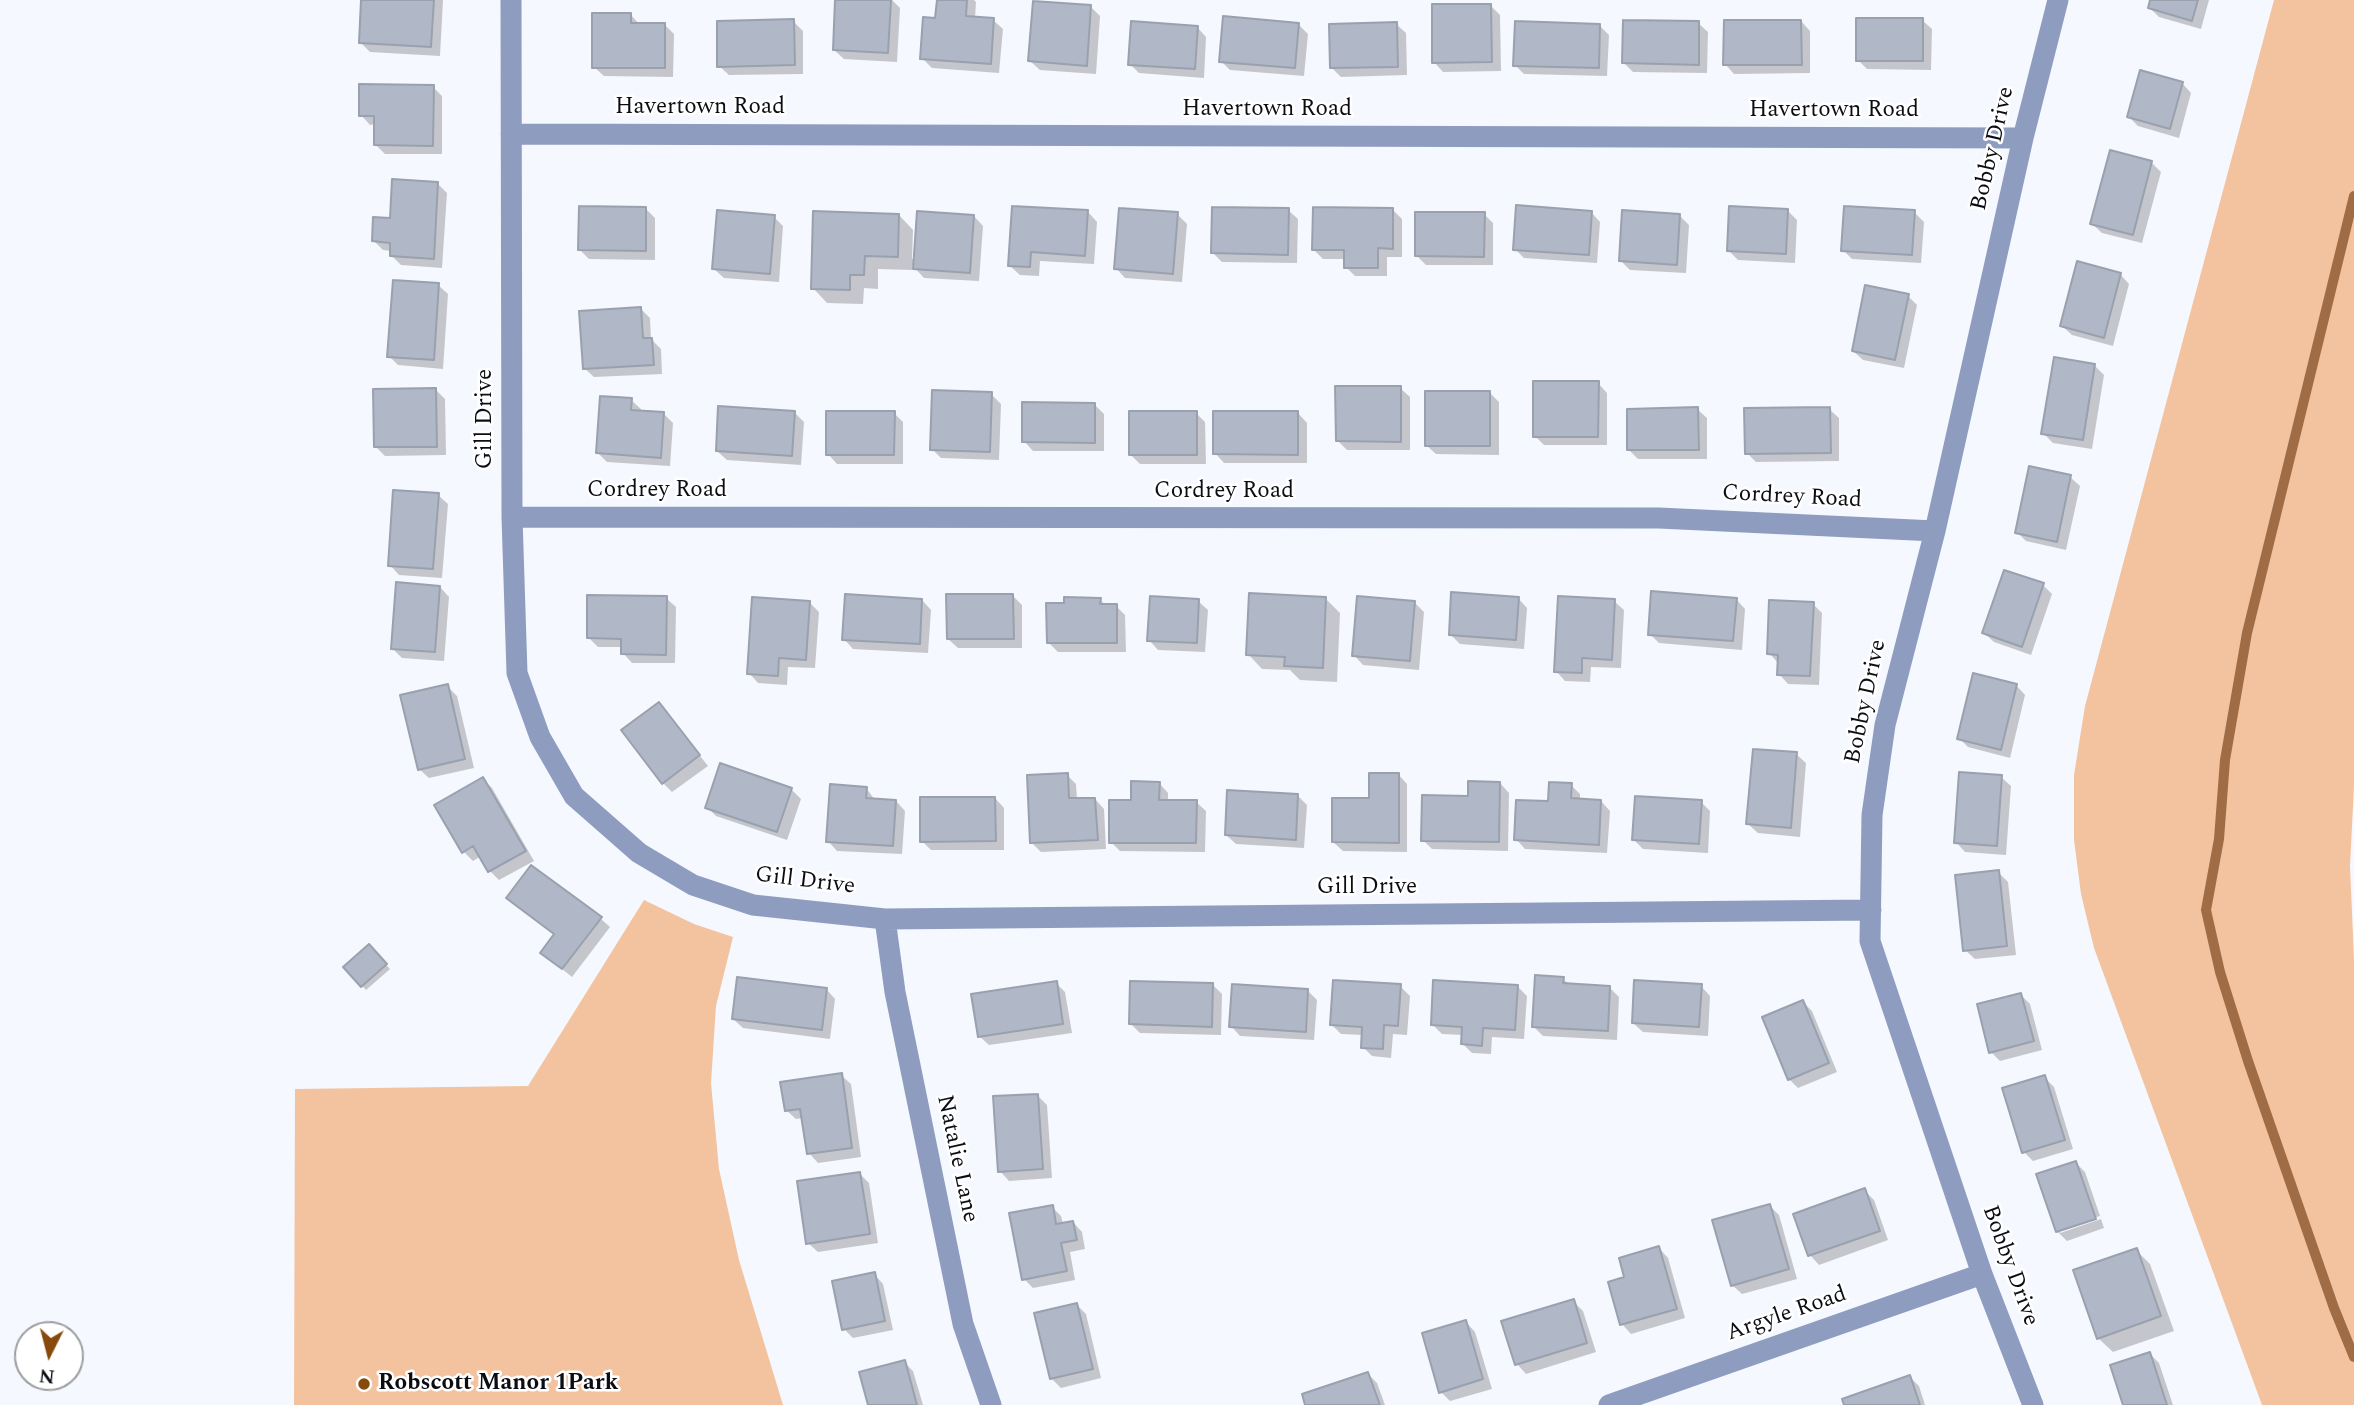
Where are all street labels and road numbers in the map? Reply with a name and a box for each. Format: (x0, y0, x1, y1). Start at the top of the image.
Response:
street label: Bobby Drive (1966, 84, 2022, 214)
street label: Havertown Road (615, 94, 785, 122)
street label: Havertown Road (1182, 96, 1352, 124)
street label: Havertown Road (1749, 97, 1919, 125)
street label: Gill Drive (472, 369, 500, 469)
street label: Cordrey Road (587, 477, 727, 505)
street label: Cordrey Road (1154, 478, 1294, 506)
street label: Cordrey Road (1721, 481, 1863, 515)
street label: Bobby Drive (1840, 637, 1894, 767)
street label: Gill Drive (753, 862, 857, 902)
street label: Gill Drive (1317, 874, 1417, 902)
street label: Natalie Lane (929, 1093, 983, 1225)
street label: Bobby Drive (1974, 1202, 2044, 1330)
street label: Argyle Road (1723, 1282, 1851, 1348)

